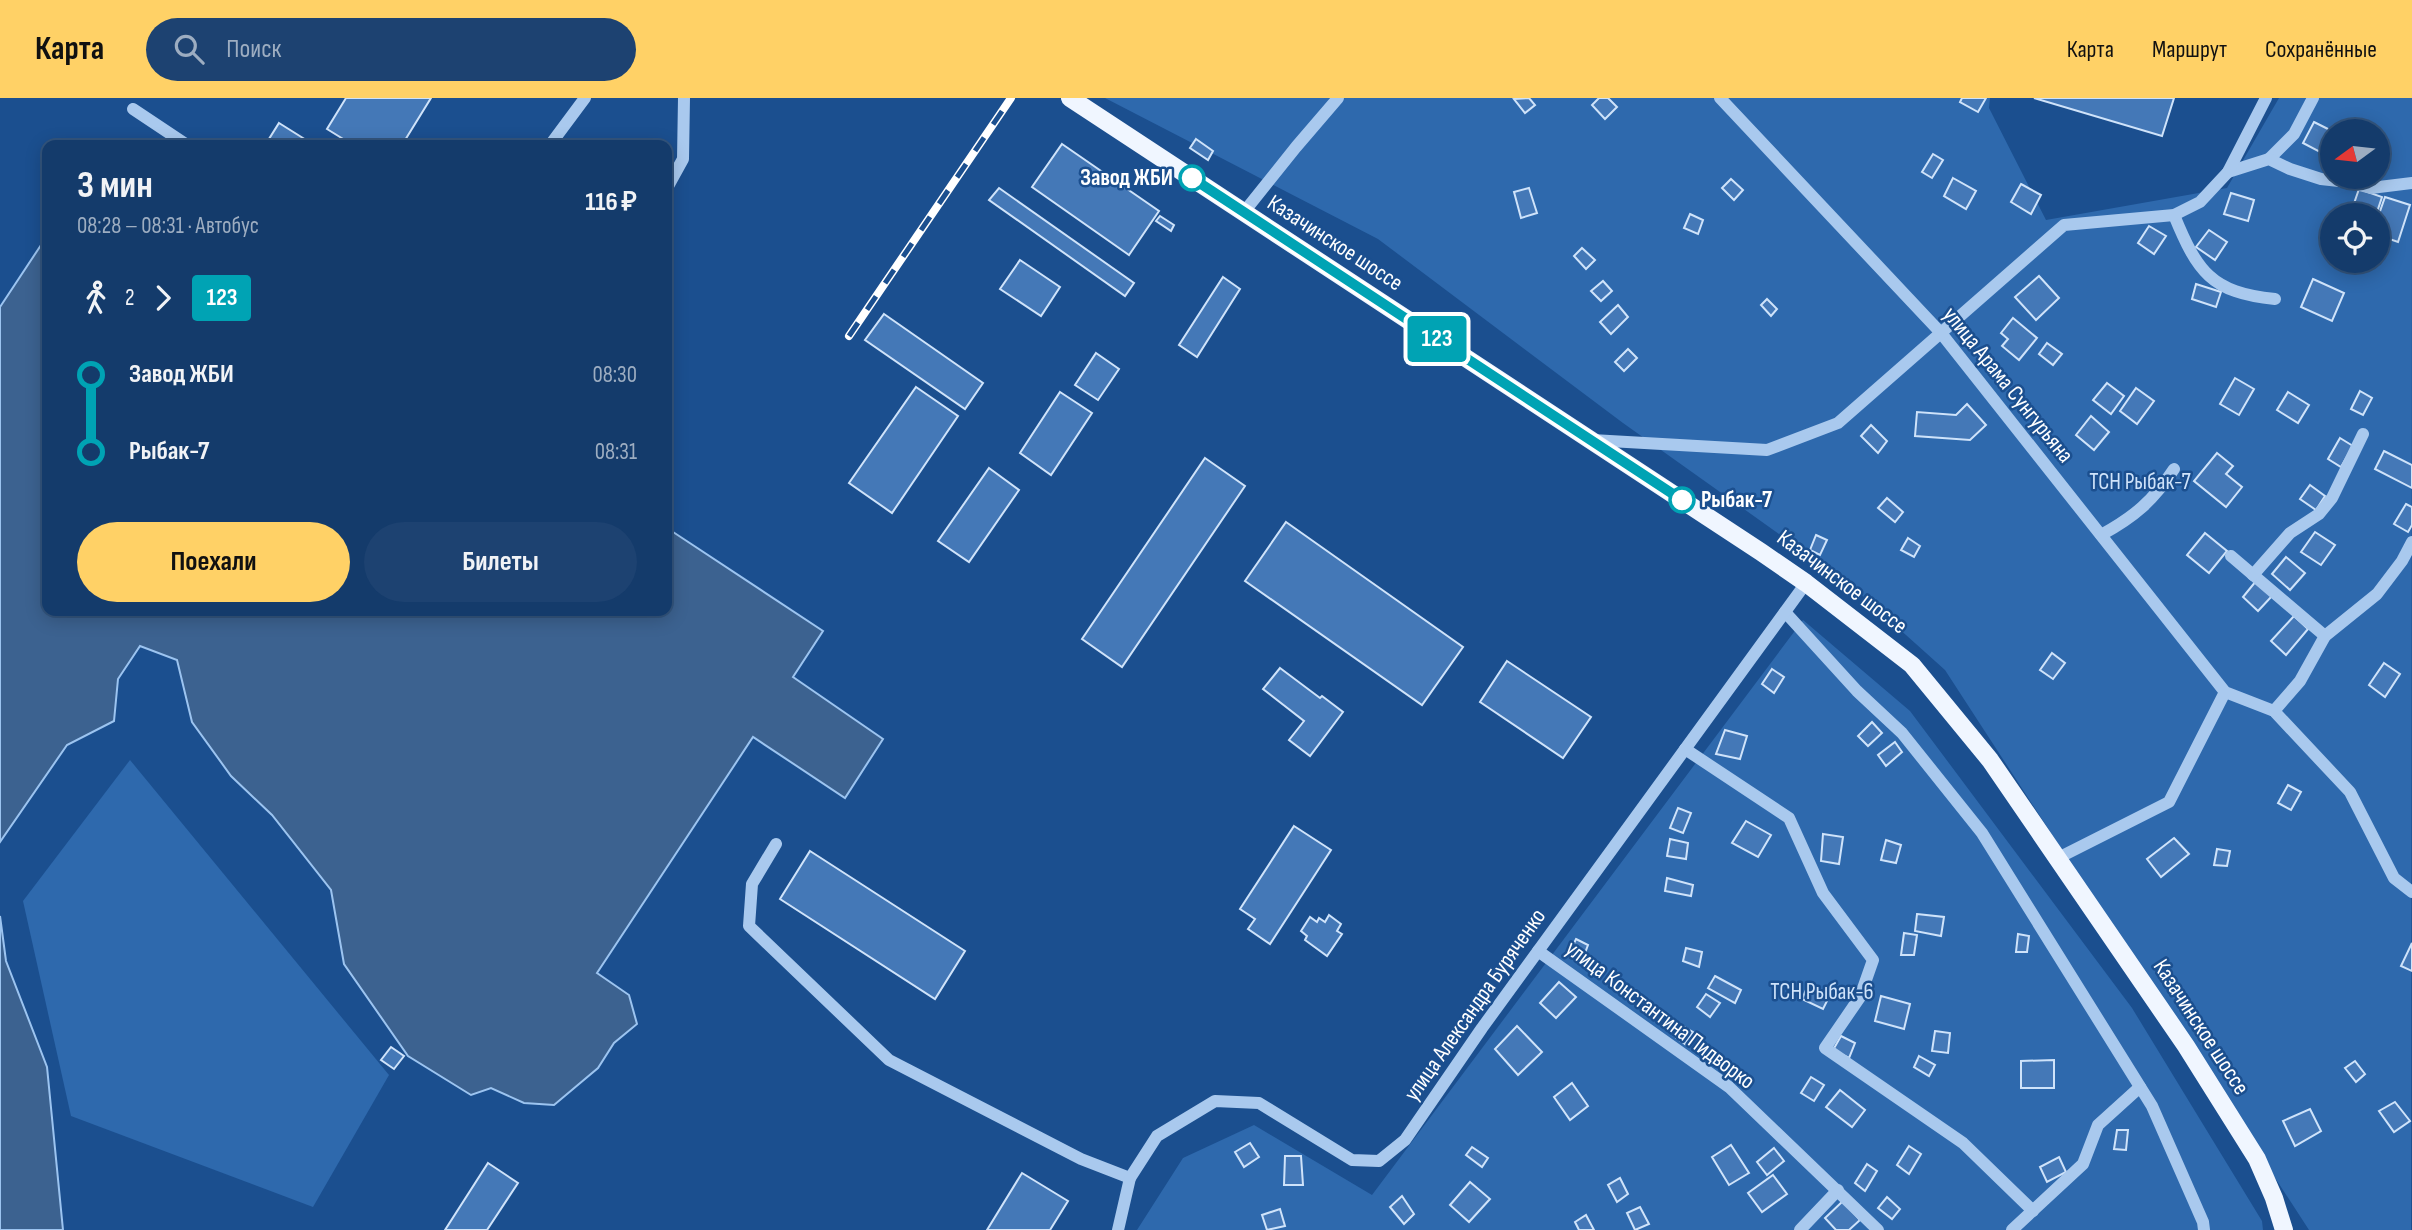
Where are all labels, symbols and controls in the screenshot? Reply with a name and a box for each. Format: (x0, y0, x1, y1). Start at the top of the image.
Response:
search box (146, 18, 636, 81)
text: Карта (35, 29, 104, 69)
icon: search (170, 30, 208, 68)
text: Поиск (226, 34, 281, 65)
text: Карта (2067, 35, 2114, 64)
text: Маршрут (2152, 35, 2227, 64)
text: Сохранённые (2265, 35, 2377, 64)
north arrow (2320, 119, 2390, 189)
map controls (2320, 119, 2390, 273)
text: 3 мин (77, 163, 153, 208)
place label: Завод ЖБИ (1080, 164, 1173, 192)
marker: Завод ЖБИ (1179, 165, 1205, 191)
text: 116 ₽ (585, 187, 637, 218)
street label: Казачинское шоссе (1262, 189, 1408, 297)
button: locate (2320, 203, 2390, 273)
text: 08:28 – 08:31 · Автобус (77, 212, 259, 240)
icon: walk (77, 279, 115, 317)
icon: forward (144, 279, 182, 317)
text: 123 (206, 283, 237, 312)
text: 2 (125, 284, 134, 312)
street label: улица Арама Сунгурьяна (1937, 301, 2079, 469)
line badge: 123 (1397, 316, 1477, 362)
text: 123 (1422, 324, 1452, 353)
text: Завод ЖБИ (129, 359, 234, 390)
text: 08:30 (592, 361, 637, 389)
text: Рыбак-7 (129, 436, 209, 467)
text: 08:31 (595, 438, 637, 466)
park label: ТСН Рыбак-7 (2089, 468, 2191, 496)
place label: Рыбак-7 (1701, 486, 1772, 514)
marker: Рыбак-7 (1669, 487, 1695, 513)
button: Поехали (77, 522, 350, 602)
button: Билеты (364, 522, 637, 602)
street label: Казачинское шоссе (1771, 524, 1913, 640)
street label: улица Александра Буряченко (1398, 903, 1552, 1107)
street label: улица Константина Пидворко (1560, 935, 1760, 1095)
street label: Казачинское шоссе (2147, 954, 2255, 1100)
park label: ТСН Рыбак-6 (1770, 978, 1874, 1006)

